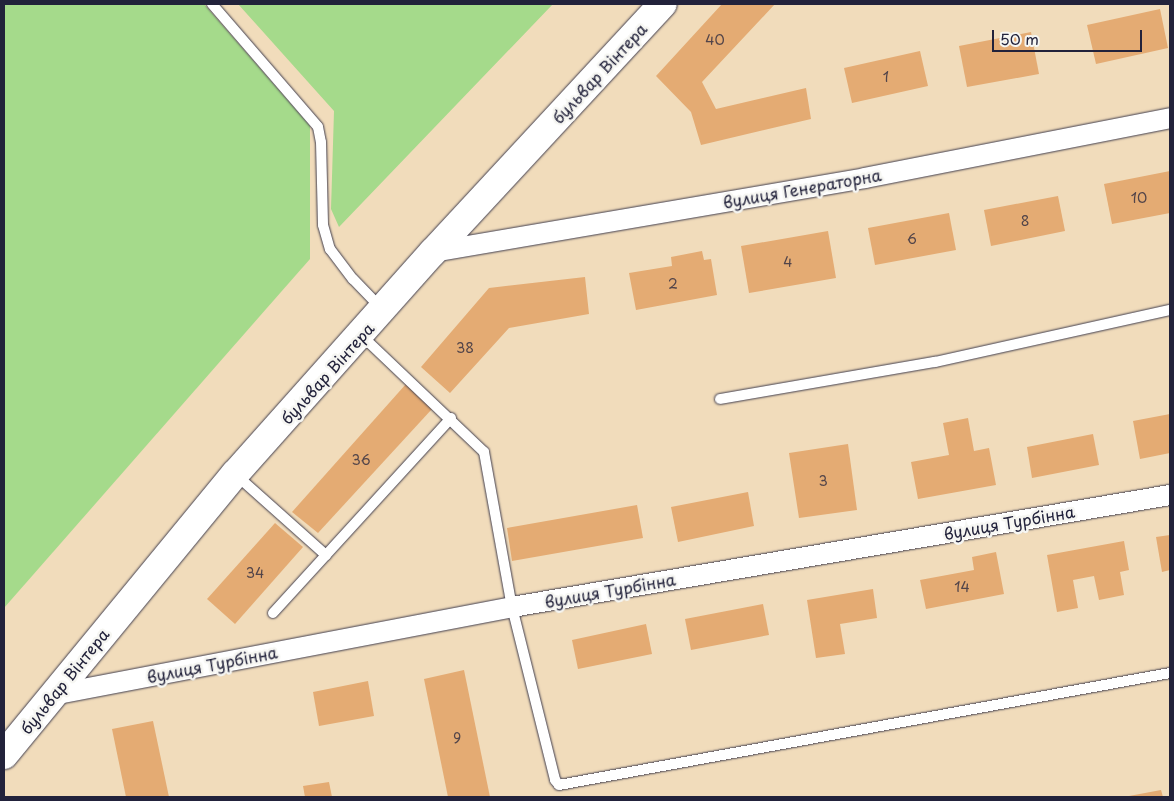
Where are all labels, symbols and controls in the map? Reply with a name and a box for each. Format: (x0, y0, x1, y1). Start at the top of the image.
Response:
street label: бульвар Вінтера (548, 19, 650, 127)
scale bar (994, 20, 1144, 52)
text: 50 m (1000, 27, 1039, 50)
house number: 40 (705, 32, 725, 48)
house number: 1 (883, 69, 889, 85)
street label: вулиця Генераторна (721, 165, 883, 211)
house number: 10 (1131, 190, 1147, 206)
house number: 8 (1021, 213, 1029, 229)
house number: 6 (907, 231, 917, 247)
house number: 4 (783, 254, 793, 270)
house number: 2 (668, 276, 678, 292)
street label: бульвар Вінтера (276, 318, 378, 428)
house number: 38 (456, 340, 474, 356)
house number: 36 (351, 452, 371, 468)
house number: 3 (818, 473, 828, 489)
street label: вулиця Турбінна (942, 501, 1076, 543)
house number: 34 (246, 565, 264, 581)
street label: вулиця Турбінна (543, 569, 677, 611)
house number: 14 (954, 579, 970, 595)
street label: бульвар Вінтера (16, 624, 112, 738)
street label: вулиця Турбінна (145, 642, 279, 686)
house number: 9 (453, 730, 461, 746)

